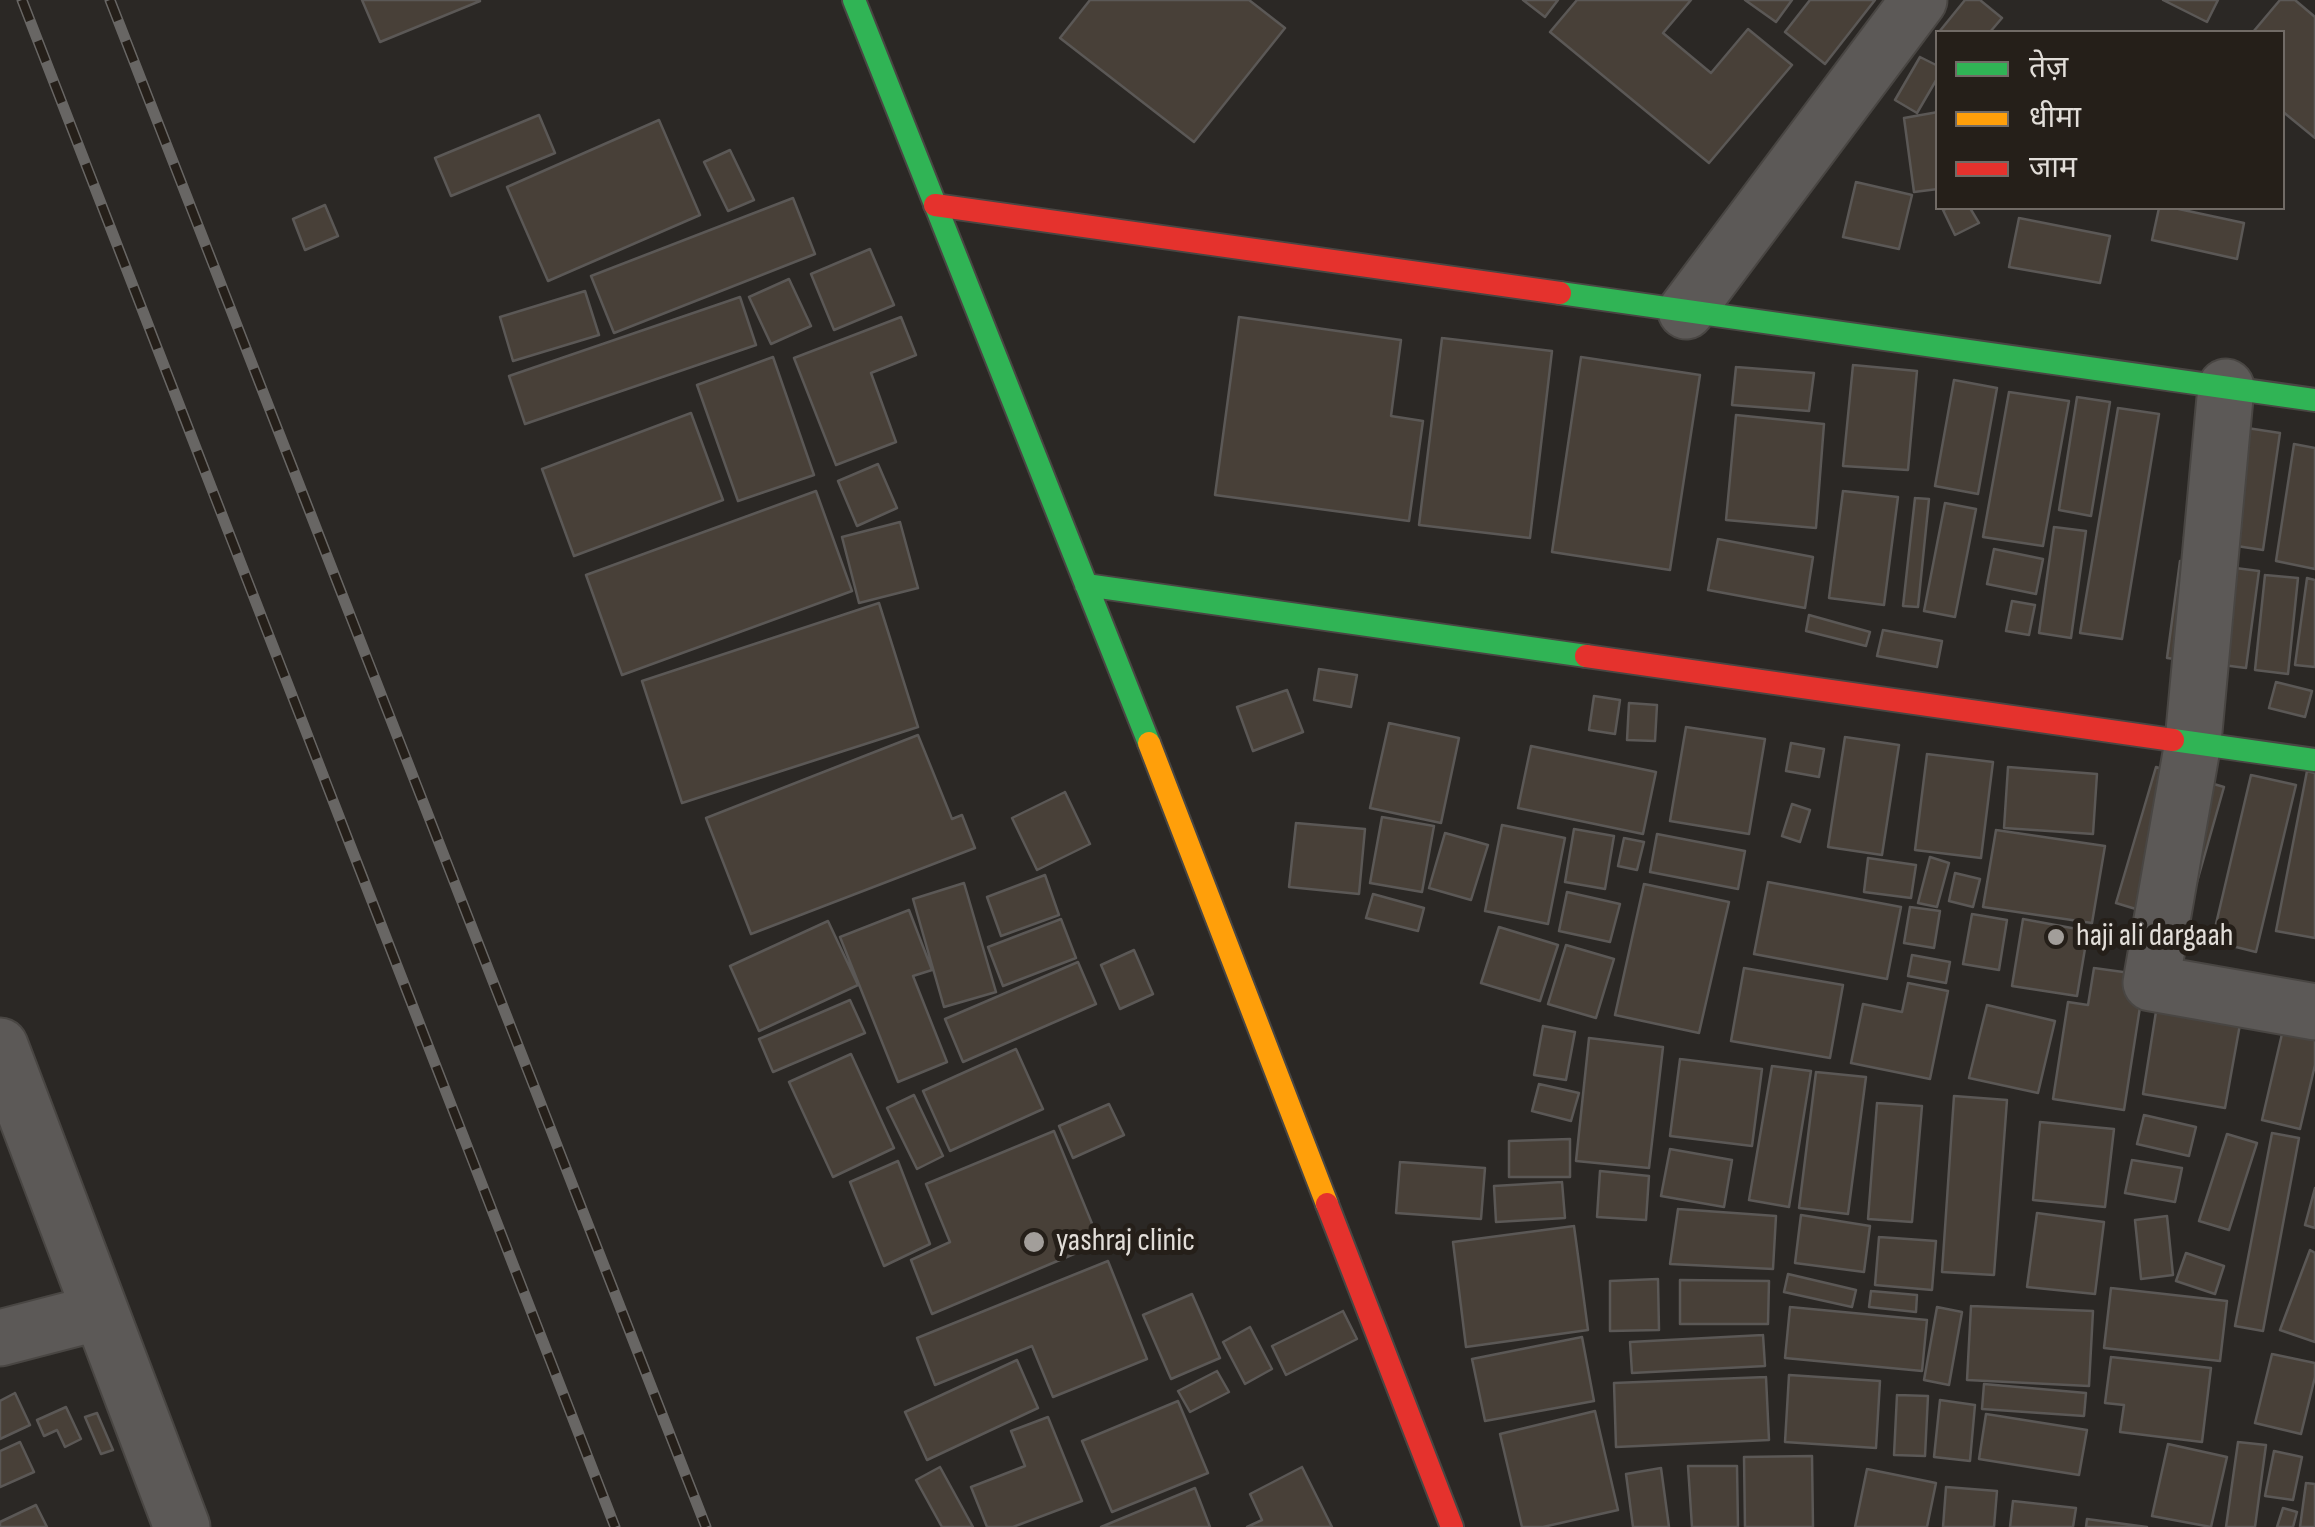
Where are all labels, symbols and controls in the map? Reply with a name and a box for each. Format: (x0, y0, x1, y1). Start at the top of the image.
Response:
legend (1935, 30, 2285, 210)
text: तेज़ (2029, 50, 2068, 86)
text: धीमा (2029, 100, 2081, 136)
text: जाम (2029, 150, 2077, 186)
place label: haji ali dargaah (2076, 918, 2233, 956)
marker: haji ali dargaah (2045, 926, 2067, 948)
place label: yashraj clinic (1056, 1223, 1195, 1261)
marker: yashraj clinic (1021, 1229, 1047, 1255)

